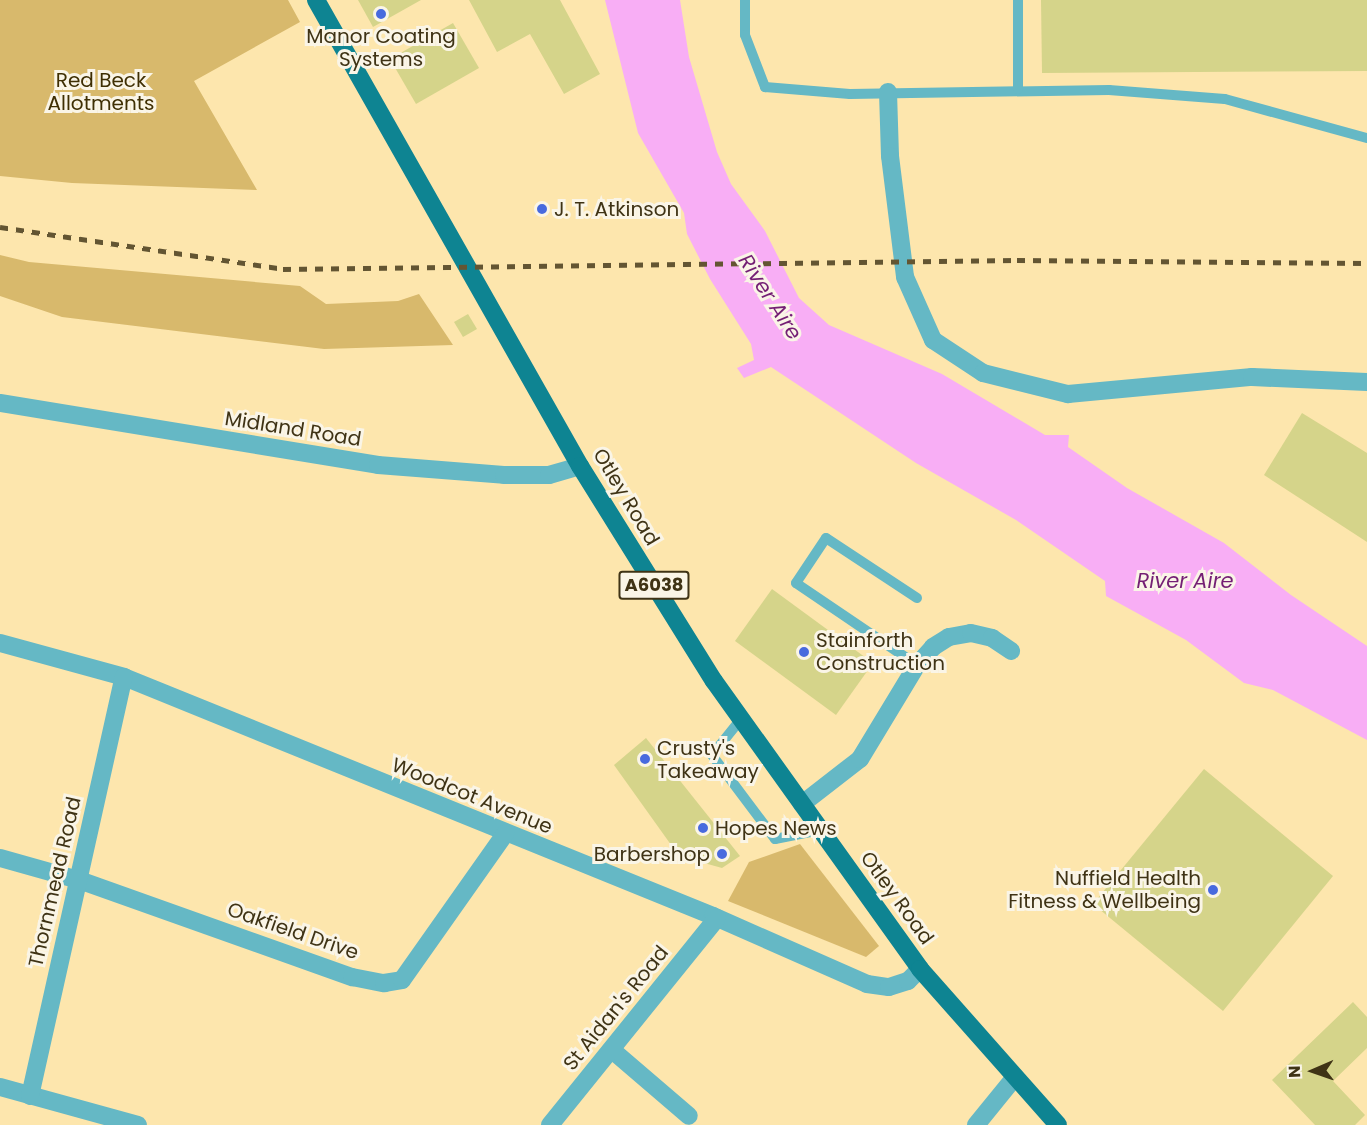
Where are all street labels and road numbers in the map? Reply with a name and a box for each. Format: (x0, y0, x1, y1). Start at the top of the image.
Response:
street label: Midland Road (223, 406, 363, 452)
street label: Otley Road (588, 444, 664, 550)
road number: A6038 (618, 570, 690, 600)
street label: Woodcot Avenue (388, 753, 556, 839)
street label: Thornmead Road (24, 795, 86, 969)
street label: Otley Road (855, 847, 939, 949)
street label: Oakfield Drive (224, 897, 362, 965)
street label: St Aidan's Road (558, 941, 674, 1075)

